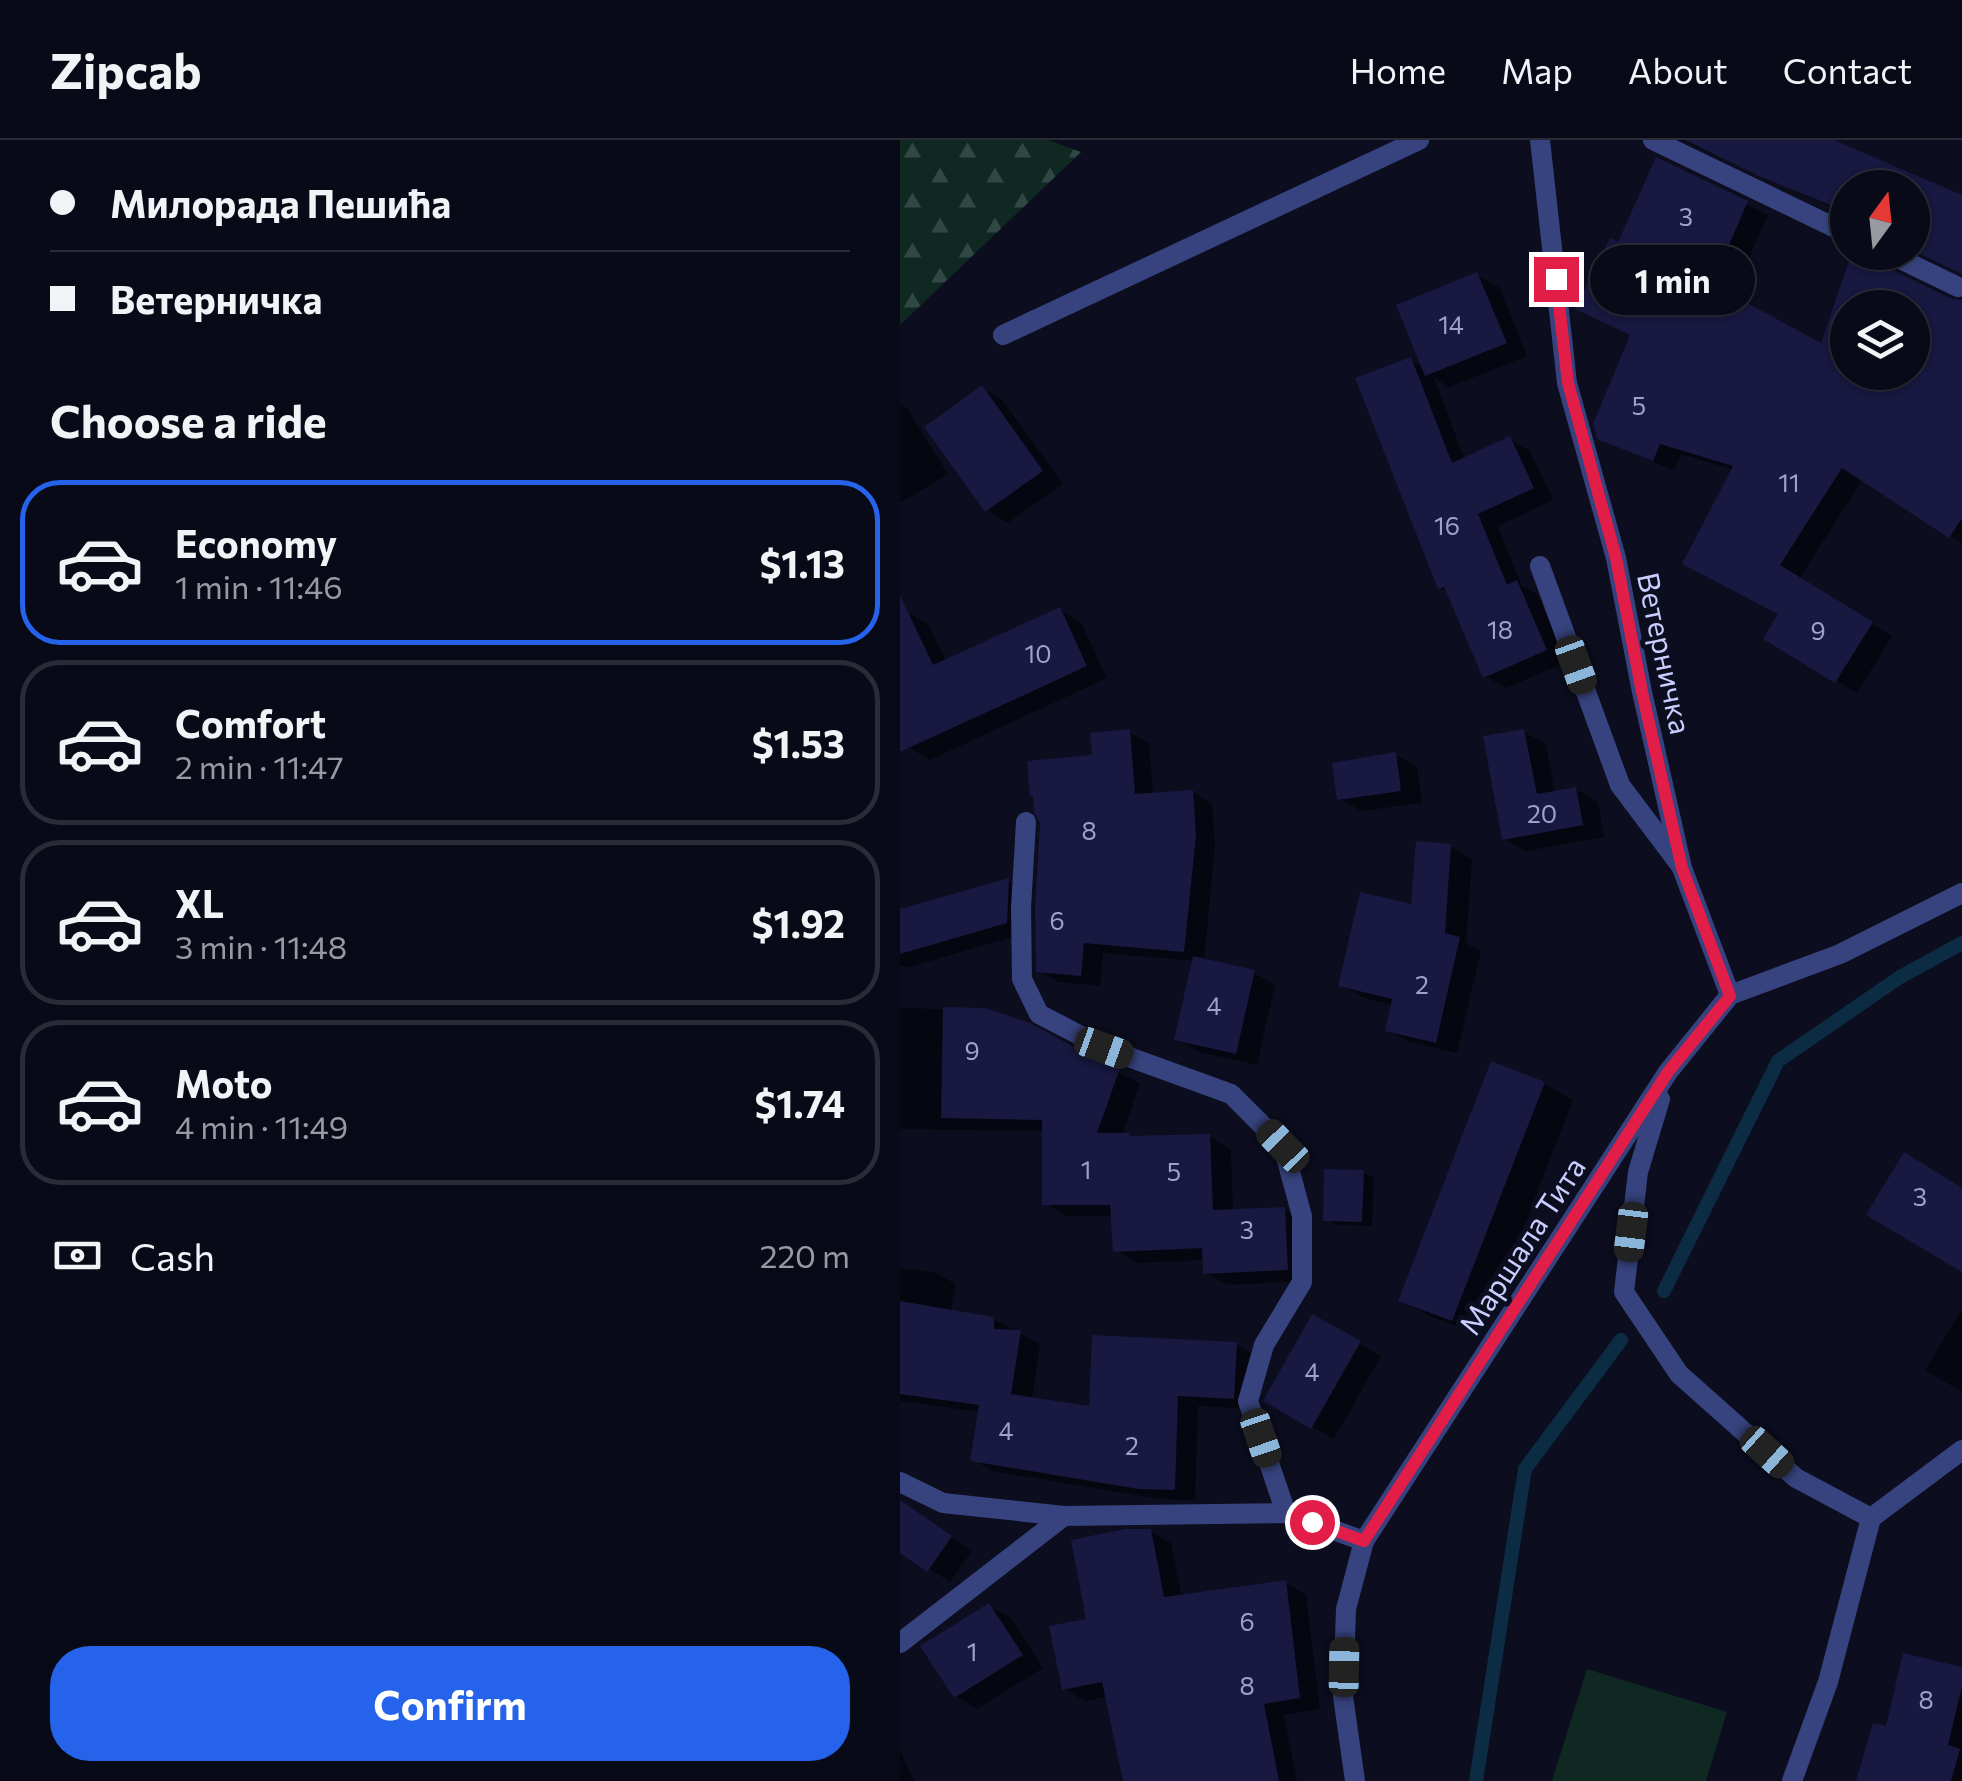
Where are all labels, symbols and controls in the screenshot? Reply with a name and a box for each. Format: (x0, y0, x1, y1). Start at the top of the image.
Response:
text: Zipcab (50, 40, 202, 99)
text: Home (1350, 48, 1446, 91)
text: Map (1501, 48, 1573, 91)
text: About (1628, 48, 1728, 91)
text: Contact (1783, 48, 1912, 91)
north arrow (1830, 170, 1930, 270)
map controls (1830, 170, 1930, 390)
text: Милорада Пешића (110, 179, 451, 226)
house number: 3 (1679, 201, 1693, 231)
callout: 1 min (1591, 244, 1756, 314)
route end (1534, 257, 1579, 302)
text: 1 min (1635, 260, 1710, 300)
text: Ветерничка (110, 275, 322, 322)
button: layers (1830, 290, 1930, 390)
house number: 14 (1438, 309, 1464, 339)
house number: 5 (1632, 390, 1646, 420)
text: Choose a ride (50, 392, 327, 447)
house number: 11 (1778, 467, 1800, 497)
house number: 16 (1434, 510, 1460, 540)
icon: car (55, 518, 145, 608)
text: Economy (175, 519, 337, 566)
text: $1.13 (759, 539, 845, 586)
text: 1 min · 11:46 (175, 566, 343, 606)
street label: Ветерничка (1631, 569, 1701, 737)
house number: 18 (1487, 614, 1513, 644)
house number: 9 (1810, 615, 1826, 645)
car (1552, 632, 1600, 698)
house number: 10 (1024, 638, 1052, 668)
icon: car (55, 698, 145, 788)
text: Comfort (175, 699, 326, 746)
text: $1.53 (752, 719, 845, 766)
text: 2 min · 11:47 (175, 746, 344, 786)
house number: 20 (1527, 798, 1557, 828)
house number: 8 (1081, 815, 1097, 845)
icon: car (55, 878, 145, 968)
text: XL (175, 879, 224, 926)
text: $1.92 (752, 899, 845, 946)
house number: 6 (1049, 905, 1065, 935)
text: 3 min · 11:48 (175, 926, 347, 966)
house number: 2 (1415, 969, 1429, 999)
house number: 4 (1206, 990, 1222, 1020)
car (1071, 1024, 1137, 1072)
house number: 9 (964, 1035, 980, 1065)
icon: car (55, 1058, 145, 1148)
text: Moto (175, 1059, 273, 1106)
text: $1.74 (754, 1079, 845, 1126)
text: 4 min · 11:49 (175, 1106, 348, 1146)
car (1251, 1114, 1315, 1178)
street label: Маршала Тита (1450, 1149, 1592, 1341)
house number: 1 (1081, 1154, 1091, 1184)
house number: 5 (1167, 1156, 1181, 1186)
house number: 3 (1913, 1181, 1927, 1211)
car (1612, 1200, 1650, 1264)
house number: 3 (1240, 1214, 1254, 1244)
icon: cash (50, 1228, 105, 1283)
text: Cash (130, 1232, 215, 1279)
text: 220 m (760, 1235, 850, 1275)
house number: 4 (1304, 1356, 1320, 1386)
car (1237, 1405, 1285, 1471)
house number: 4 (998, 1415, 1014, 1445)
car (1735, 1421, 1799, 1483)
house number: 2 (1125, 1430, 1139, 1460)
route start (1290, 1500, 1335, 1545)
house number: 6 (1239, 1606, 1255, 1636)
house number: 1 (967, 1636, 977, 1666)
car (1328, 1637, 1360, 1697)
button: Confirm (50, 1646, 850, 1761)
house number: 8 (1239, 1670, 1255, 1700)
house number: 8 (1918, 1684, 1934, 1714)

